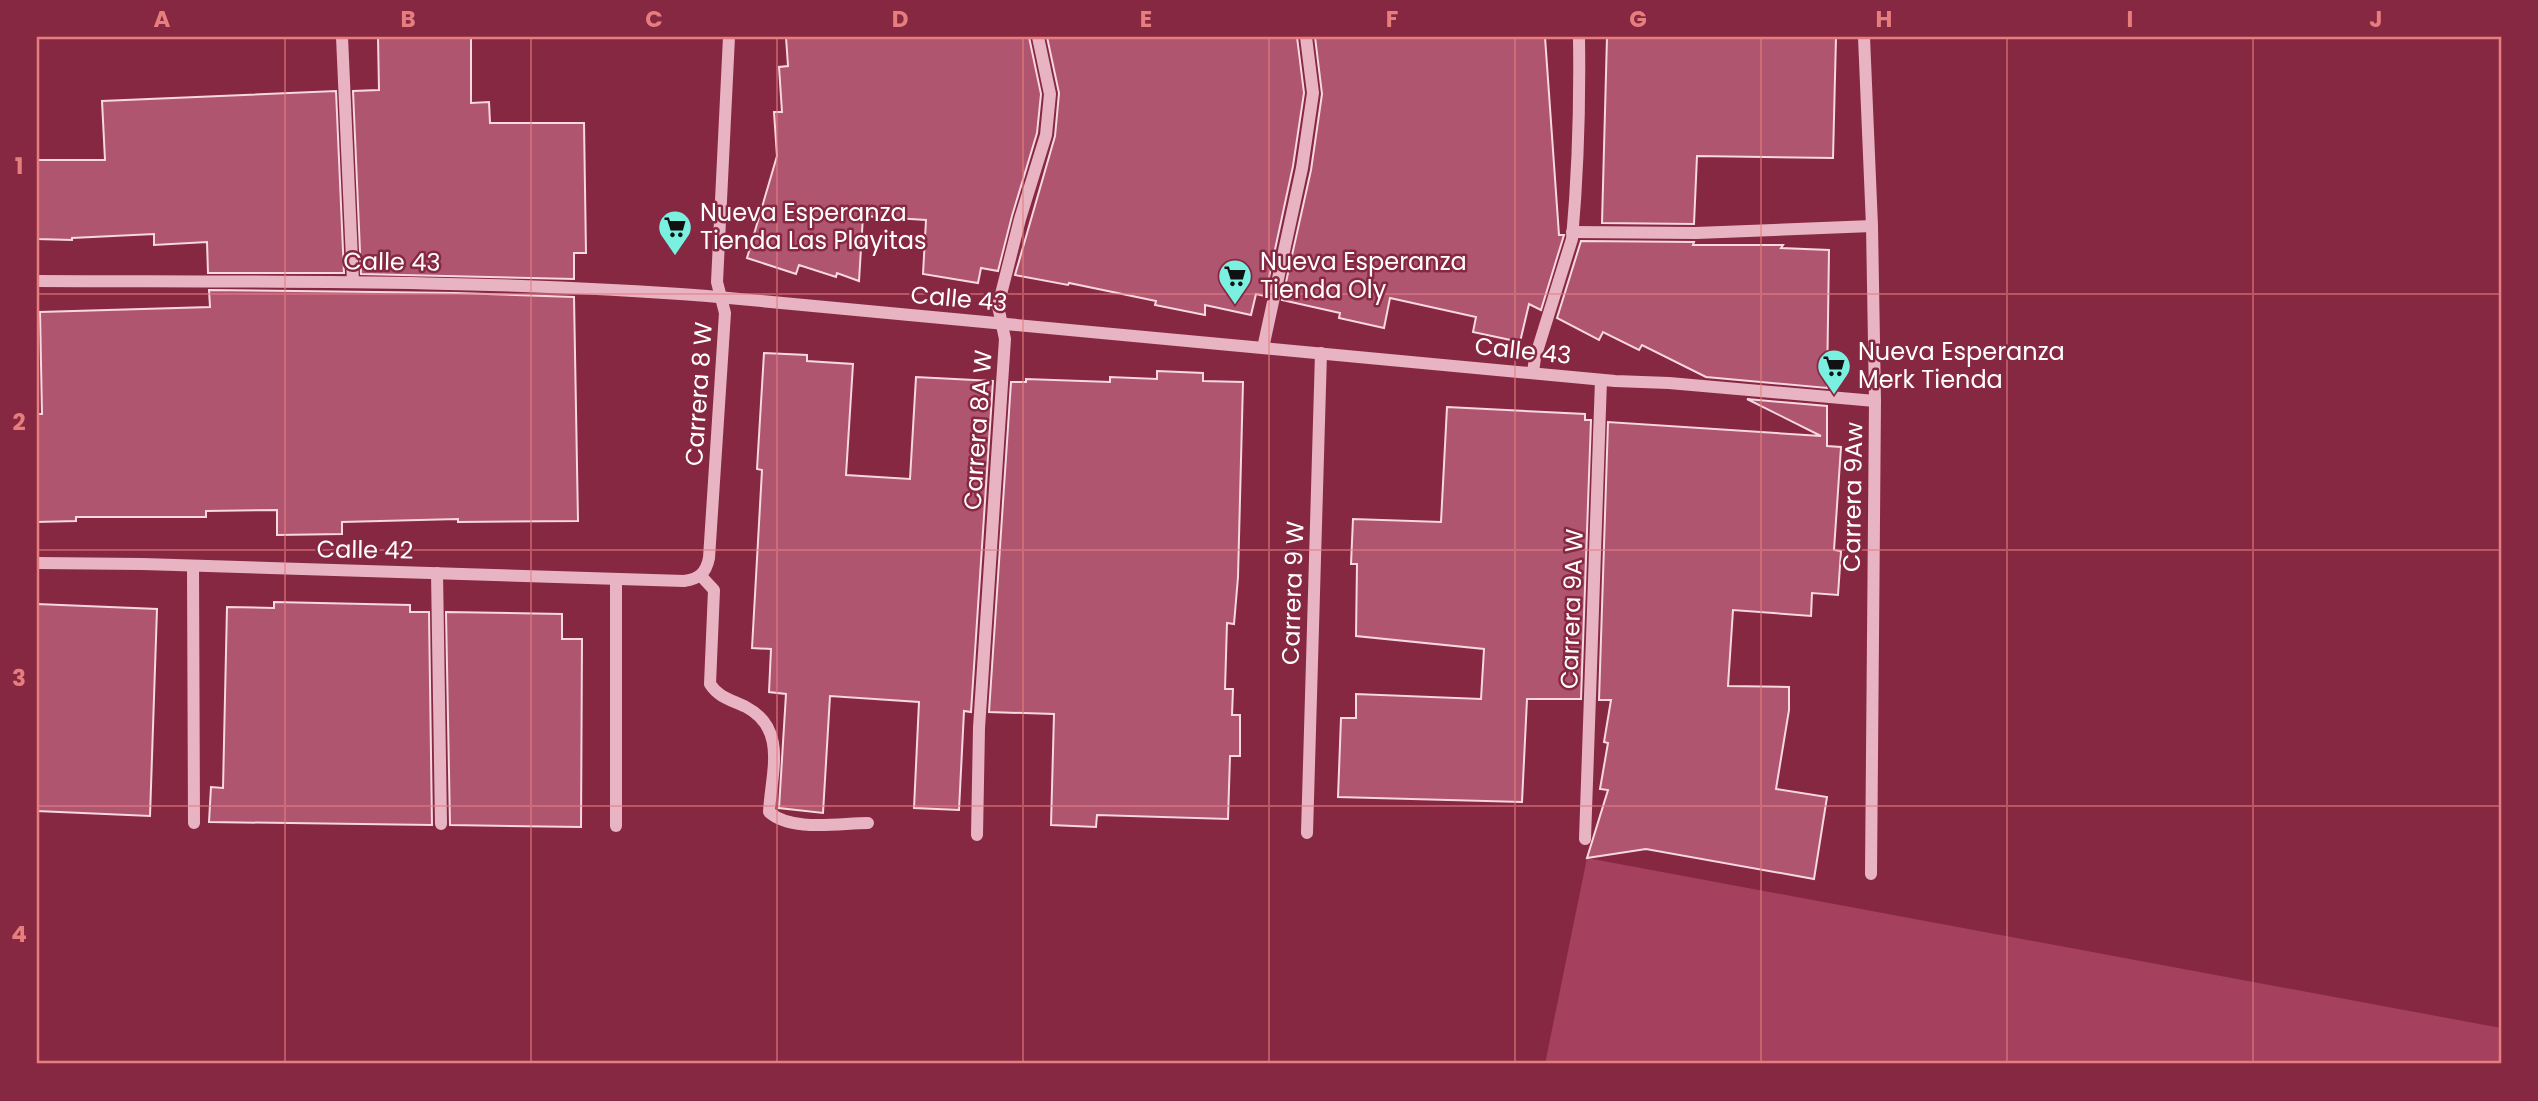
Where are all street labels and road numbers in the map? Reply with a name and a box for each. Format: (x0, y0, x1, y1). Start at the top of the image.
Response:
street label: Calle 43 (343, 244, 441, 279)
street label: Calle 43 (909, 278, 1009, 319)
street label: Carrera 8 W (677, 321, 720, 467)
street label: Calle 43 (1473, 329, 1573, 372)
street label: Carrera 8A W (955, 349, 1000, 511)
street label: Carrera 9Aw (1835, 421, 1870, 572)
street label: Carrera 9 W (1273, 520, 1312, 666)
street label: Carrera 9A W (1552, 528, 1591, 690)
street label: Calle 42 (316, 532, 414, 567)

